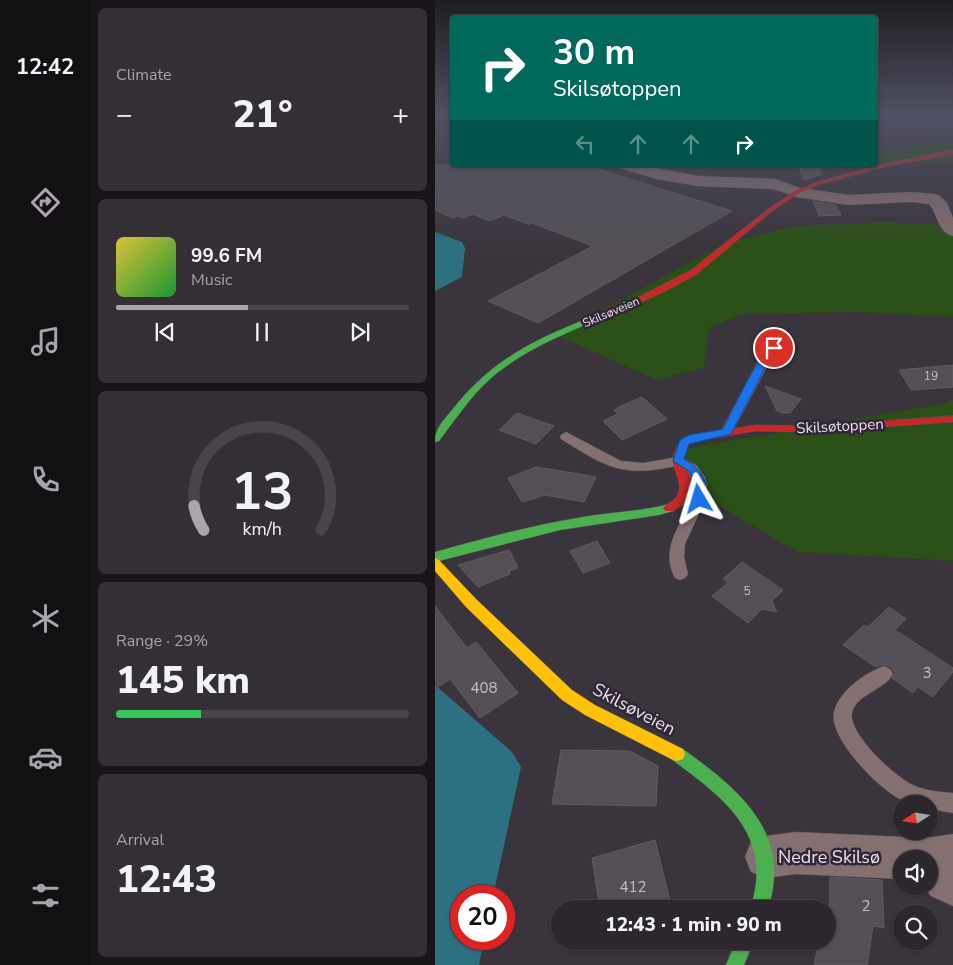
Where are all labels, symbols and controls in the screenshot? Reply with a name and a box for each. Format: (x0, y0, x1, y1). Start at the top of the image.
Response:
text: 30 m (553, 29, 635, 76)
icon: right (470, 35, 535, 100)
text: 12:42 (16, 52, 74, 82)
text: Climate (116, 64, 171, 86)
text: Skilsøtoppen (553, 74, 681, 104)
text: 21° (232, 89, 293, 140)
text: − (116, 96, 133, 134)
text: + (392, 96, 409, 134)
icon: left (571, 130, 599, 158)
icon: ahead (624, 130, 652, 158)
icon: ahead (677, 130, 705, 158)
icon: right (730, 130, 758, 158)
icon: directions (28, 185, 63, 220)
text: 99.6 FM (191, 243, 262, 269)
text: Music (191, 269, 232, 291)
street label: Skilsøveien (580, 293, 642, 331)
icon: previous (151, 318, 179, 346)
icon: pause (248, 318, 276, 346)
icon: next (346, 318, 374, 346)
icon: music (28, 324, 63, 359)
pin (753, 327, 795, 369)
icon: arrive (760, 334, 788, 362)
house number: 19 (924, 368, 938, 384)
street label: Skilsøtoppen (796, 414, 884, 438)
text: 13 (231, 456, 294, 527)
icon: phone (28, 462, 63, 497)
position arrow (672, 472, 724, 524)
text: km/h (243, 517, 282, 541)
house number: 5 (743, 583, 751, 599)
icon: climate (28, 601, 63, 636)
text: Range · 29% (116, 630, 208, 652)
text: 145 km (116, 655, 250, 706)
house number: 3 (922, 663, 932, 683)
street label: Skilsøveien (588, 677, 680, 741)
house number: 408 (470, 678, 498, 698)
icon: car (28, 740, 63, 775)
north arrow (893, 795, 937, 840)
map controls (893, 795, 938, 950)
text: Arrival (116, 829, 164, 851)
street label: Nedre Skilsø (778, 845, 880, 869)
button: sound (893, 850, 938, 895)
text: 12:43 (116, 854, 217, 905)
house number: 412 (619, 877, 647, 897)
icon: filters (28, 878, 63, 913)
speed limit sign: 20 (450, 885, 515, 950)
house number: 2 (861, 896, 871, 916)
button: search (893, 905, 938, 950)
text: 12:43 · 1 min · 90 m (605, 912, 782, 938)

